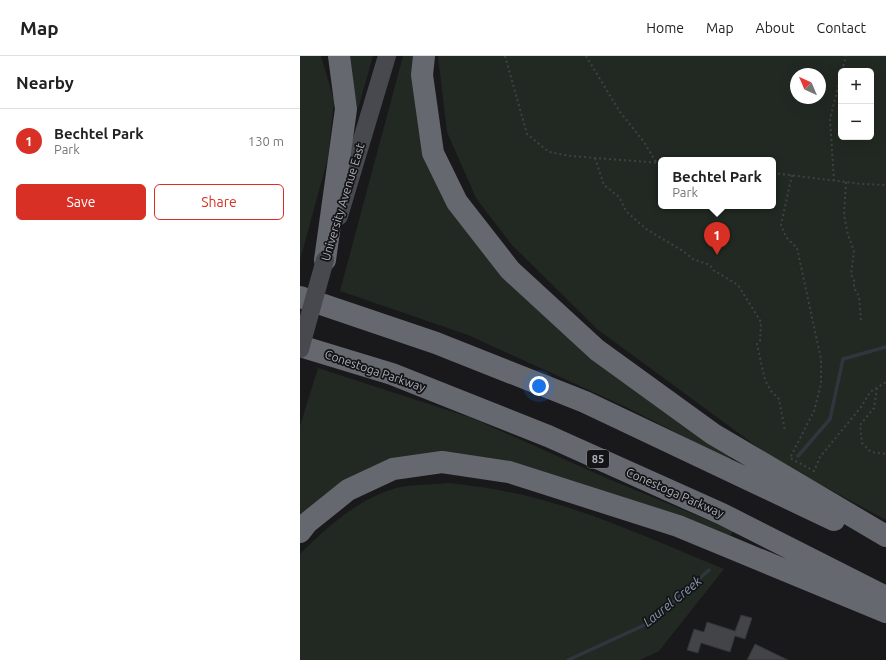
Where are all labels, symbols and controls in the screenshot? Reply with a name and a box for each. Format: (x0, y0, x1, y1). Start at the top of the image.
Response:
text: Map (20, 17, 59, 39)
text: Home (646, 20, 684, 36)
text: Map (706, 20, 734, 36)
text: About (756, 20, 795, 36)
text: Contact (817, 20, 866, 36)
north arrow (790, 68, 826, 104)
map controls (838, 68, 874, 140)
button: + (838, 68, 874, 104)
text: Nearby (16, 73, 74, 92)
button: − (838, 104, 874, 140)
text: Bechtel Park (54, 125, 144, 142)
text: 1 (25, 134, 33, 148)
text: 130 m (248, 134, 284, 148)
street label: University Avenue East (318, 141, 367, 262)
text: Park (54, 142, 80, 156)
popup (658, 157, 776, 209)
text: Bechtel Park (672, 168, 762, 185)
button: Save (16, 184, 146, 220)
button: Share (154, 184, 284, 220)
text: Park (672, 185, 698, 199)
pin: 1 (704, 222, 730, 255)
street label: Conestoga Parkway (323, 347, 427, 394)
your location (529, 376, 549, 396)
road number: 85 (587, 450, 609, 468)
street label: Conestoga Parkway (624, 465, 726, 520)
water label: Laurel Creek (640, 573, 704, 629)

